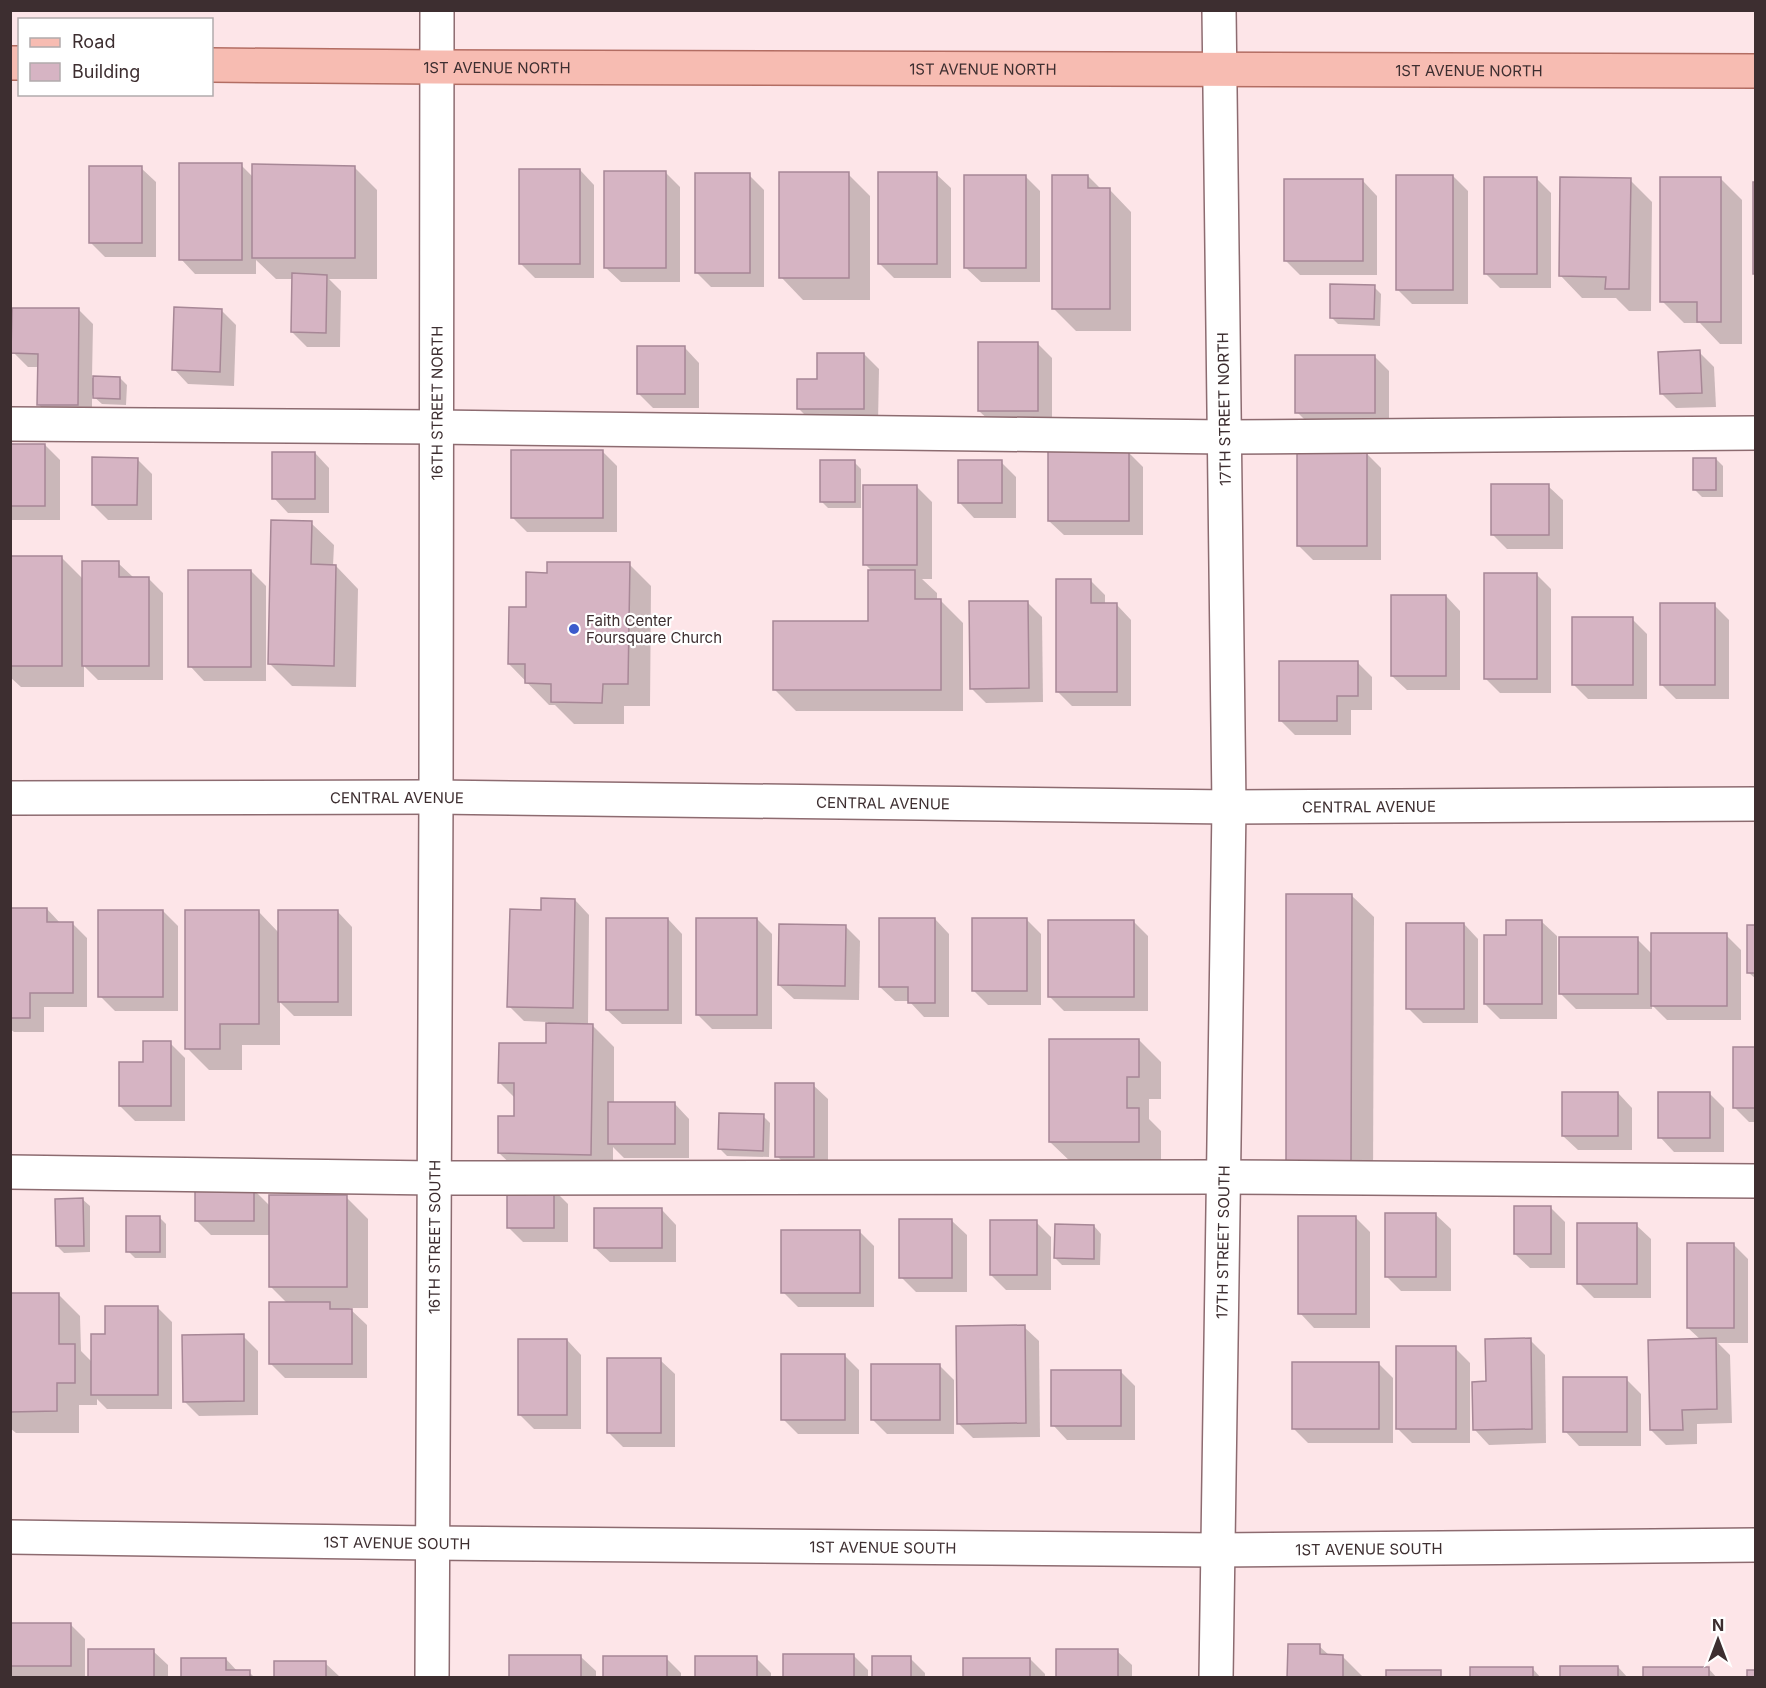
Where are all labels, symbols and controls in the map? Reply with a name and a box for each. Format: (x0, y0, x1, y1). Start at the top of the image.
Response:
legend (18, 18, 213, 96)
text: Road (72, 31, 115, 52)
street label: 1ST AVENUE NORTH (423, 57, 571, 77)
street label: 1ST AVENUE NORTH (909, 59, 1057, 78)
street label: 1ST AVENUE NORTH (1395, 60, 1543, 80)
text: Building (72, 61, 140, 82)
street label: 16TH STREET NORTH (427, 326, 446, 480)
street label: 17TH STREET NORTH (1213, 332, 1235, 486)
place label: Faith Center Foursquare Church (586, 611, 722, 647)
marker: Faith Center Foursquare Church (567, 622, 581, 636)
street label: CENTRAL AVENUE (330, 787, 464, 807)
street label: CENTRAL AVENUE (816, 792, 950, 813)
street label: CENTRAL AVENUE (1302, 796, 1436, 816)
street label: 16TH STREET SOUTH (424, 1160, 444, 1314)
street label: 17TH STREET SOUTH (1212, 1165, 1233, 1319)
street label: 1ST AVENUE SOUTH (323, 1532, 471, 1553)
street label: 1ST AVENUE SOUTH (809, 1537, 957, 1557)
street label: 1ST AVENUE SOUTH (1295, 1538, 1443, 1559)
north arrow (1688, 1610, 1748, 1670)
text: N (1712, 1615, 1724, 1635)

